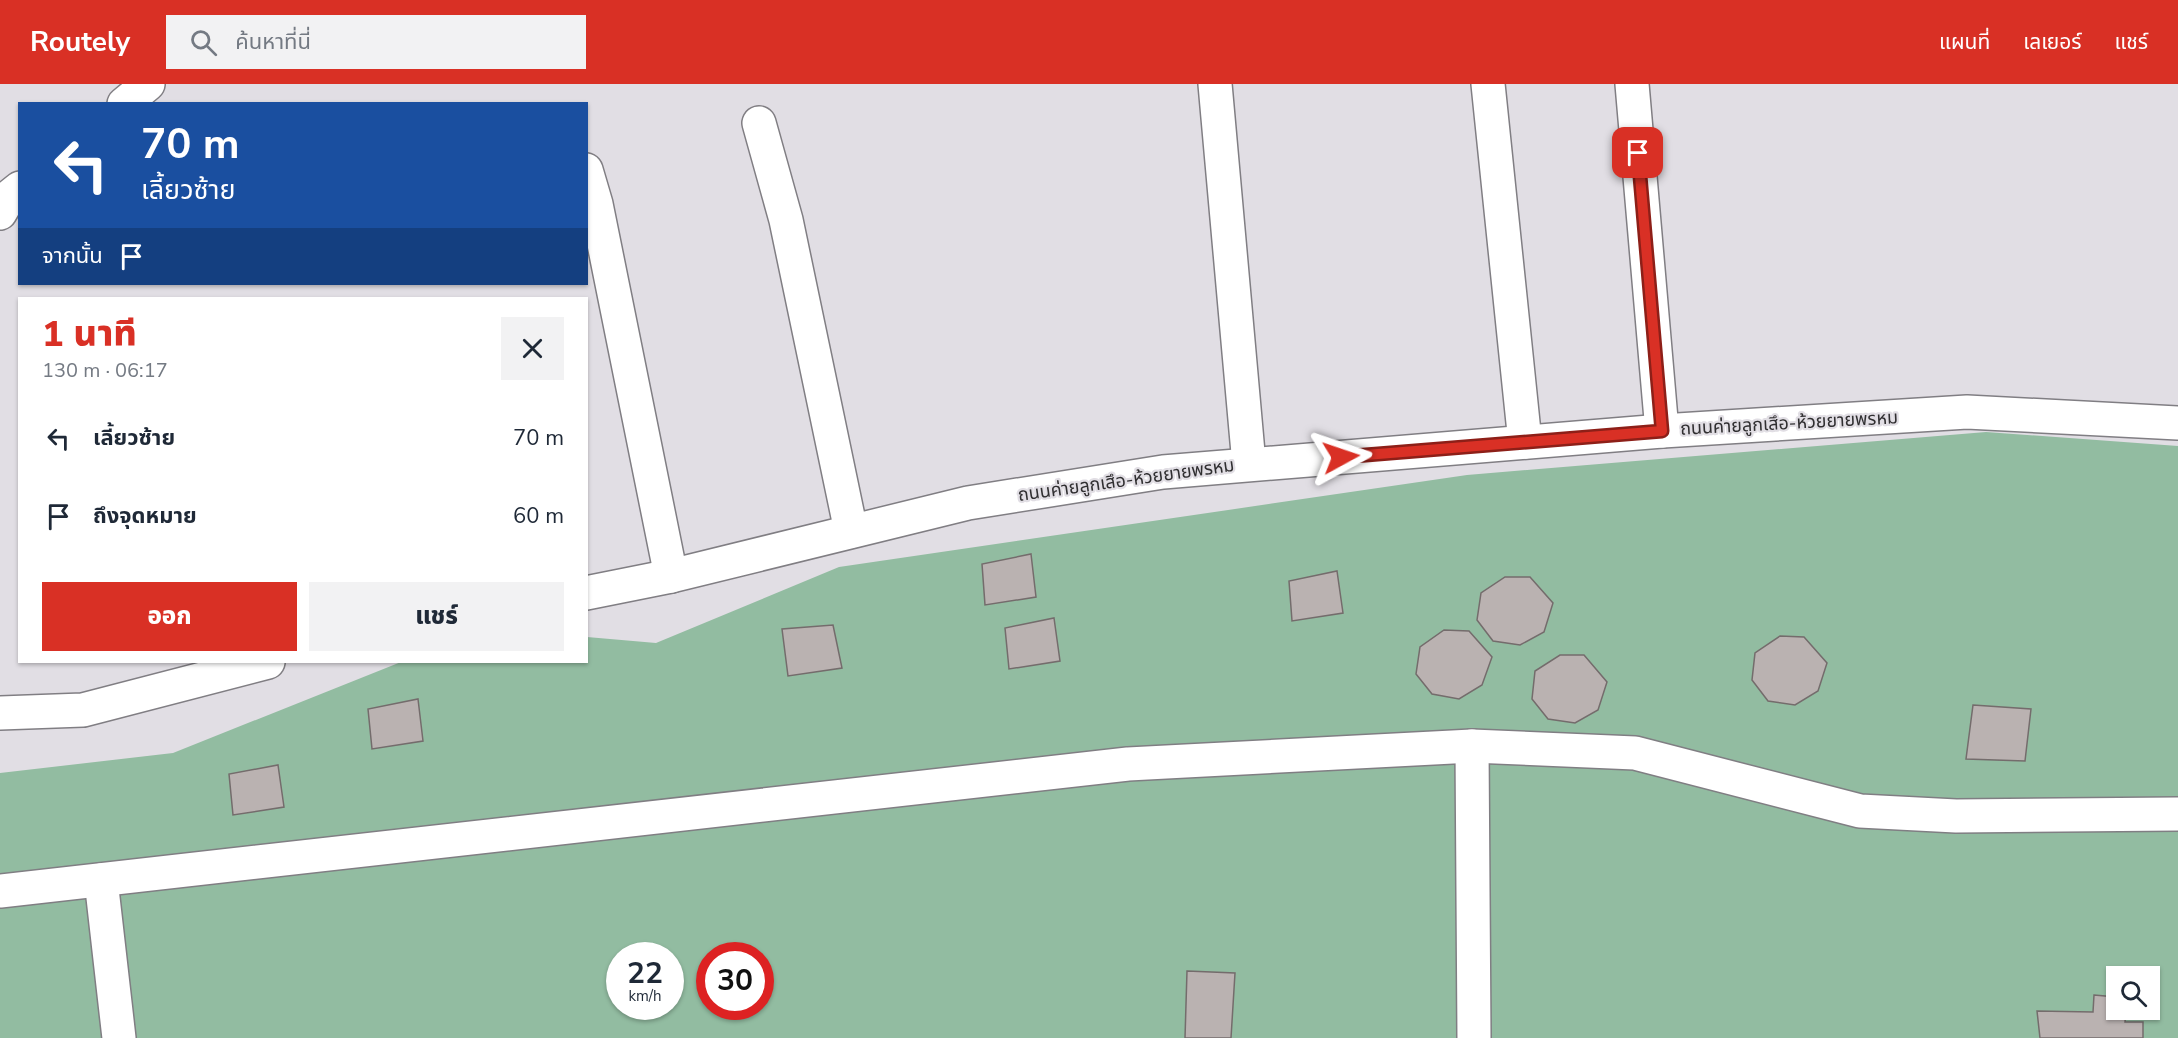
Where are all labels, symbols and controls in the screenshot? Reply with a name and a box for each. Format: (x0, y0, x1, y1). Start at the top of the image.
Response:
search box (166, 15, 586, 69)
text: Routely (30, 23, 130, 61)
icon: search (187, 26, 220, 59)
text: ค้นหาที่นี่ (235, 27, 311, 57)
text: แผนที่ (1939, 28, 1990, 56)
text: เลเยอร์ (2023, 28, 2082, 56)
text: แชร์ (2115, 28, 2148, 56)
text: 70 m (141, 116, 240, 173)
icon: left (42, 126, 120, 204)
pin (1612, 127, 1663, 178)
icon: arrive (1621, 136, 1654, 169)
text: เลี้ยวซ้าย (141, 172, 235, 209)
icon: arrive (115, 240, 148, 273)
text: จากนั้น (42, 241, 103, 271)
text: 1 นาที (42, 310, 137, 359)
button: close (501, 317, 564, 380)
text: 130 m · 06:17 (42, 357, 168, 384)
street label: ถนนค่ายลูกเสึอ-ห้วยยายพรหม (1679, 405, 1899, 441)
icon: left (42, 422, 75, 455)
text: เลี้ยวซ้าย (93, 423, 175, 453)
text: 70 m (513, 423, 564, 453)
position arrow (1309, 425, 1373, 489)
street label: ถนนค่ายลูกเสึอ-ห้วยยายพรหม (1016, 453, 1236, 507)
icon: arrive (42, 500, 75, 533)
text: ถึงจุดหมาย (93, 501, 197, 531)
text: 60 m (513, 501, 564, 531)
button: ออก (42, 582, 297, 651)
button: แชร์ (309, 582, 564, 651)
speed limit sign: 30 (696, 942, 774, 1020)
text: 22 (627, 953, 663, 994)
map controls (2106, 966, 2160, 1020)
button: search (2106, 966, 2160, 1020)
text: km/h (628, 986, 662, 1006)

